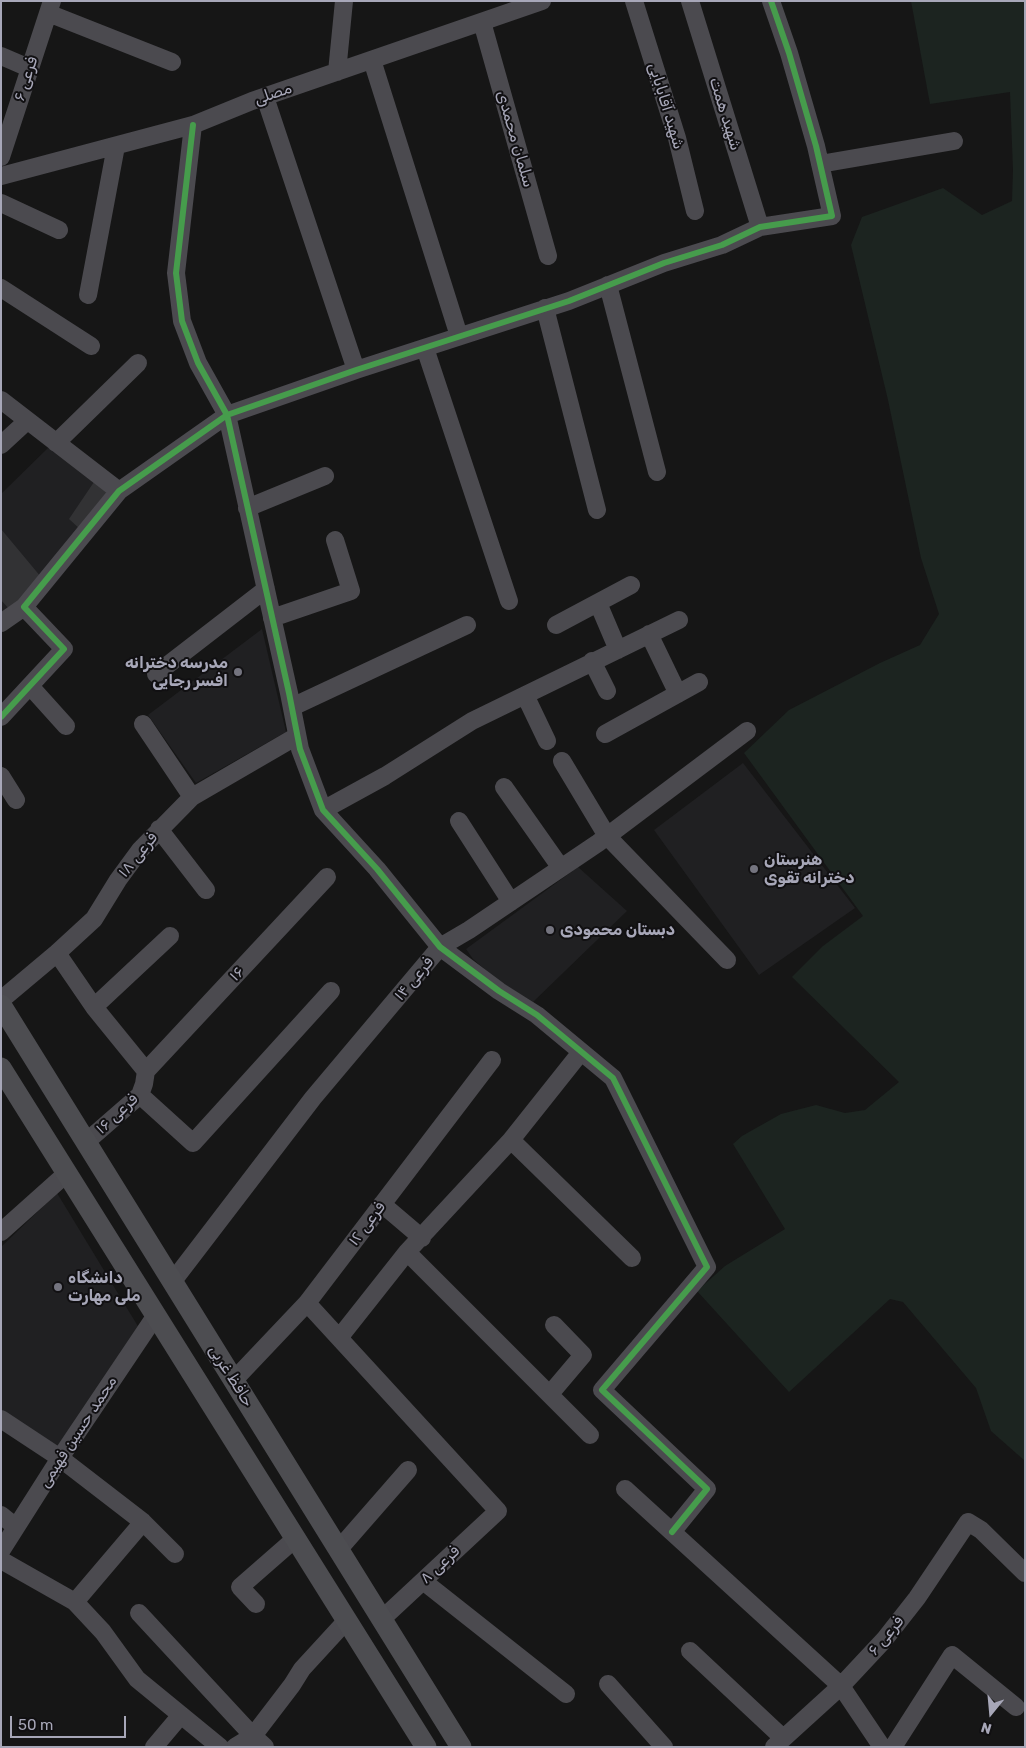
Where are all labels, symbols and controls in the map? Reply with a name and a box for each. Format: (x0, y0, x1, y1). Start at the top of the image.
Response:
street label: فرعی ۶ (10, 54, 42, 104)
street label: شهید آقابابایی (644, 60, 688, 152)
street label: شهید همت (705, 75, 745, 153)
street label: مصلی (252, 79, 294, 109)
street label: سلمان محمدی (492, 88, 538, 190)
place label: مدرسه دخترانه افسر رجایی (125, 653, 228, 691)
marker: مدرسه دخترانه افسر رجایی (232, 666, 244, 678)
street label: فرعی ۱۸ (114, 829, 162, 881)
place label: هنرستان دخترانه تقوی (764, 850, 855, 888)
marker: هنرستان دخترانه تقوی (748, 863, 760, 875)
place label: دبستان محمودی (560, 920, 675, 940)
marker: دبستان محمودی (544, 924, 556, 936)
street label: فرعی ۱۴ (390, 953, 438, 1005)
street label: ۱۶ (225, 963, 249, 985)
street label: فرعی ۱۶ (92, 1090, 142, 1138)
street label: فرعی ۱۲ (344, 1198, 390, 1250)
place label: دانشگاه ملی مهارت (68, 1268, 140, 1306)
marker: دانشگاه ملی مهارت (52, 1281, 64, 1293)
street label: حافظ غربی (204, 1341, 258, 1411)
street label: محمد حسین فهیمی (35, 1373, 121, 1491)
street label: فرعی ۸ (416, 1542, 464, 1588)
street label: فرعی ۶ (864, 1612, 908, 1660)
north arrow (966, 1688, 1016, 1738)
scale bar (12, 1706, 129, 1738)
text: 50 m (18, 1716, 53, 1734)
text: N (979, 1718, 994, 1737)

